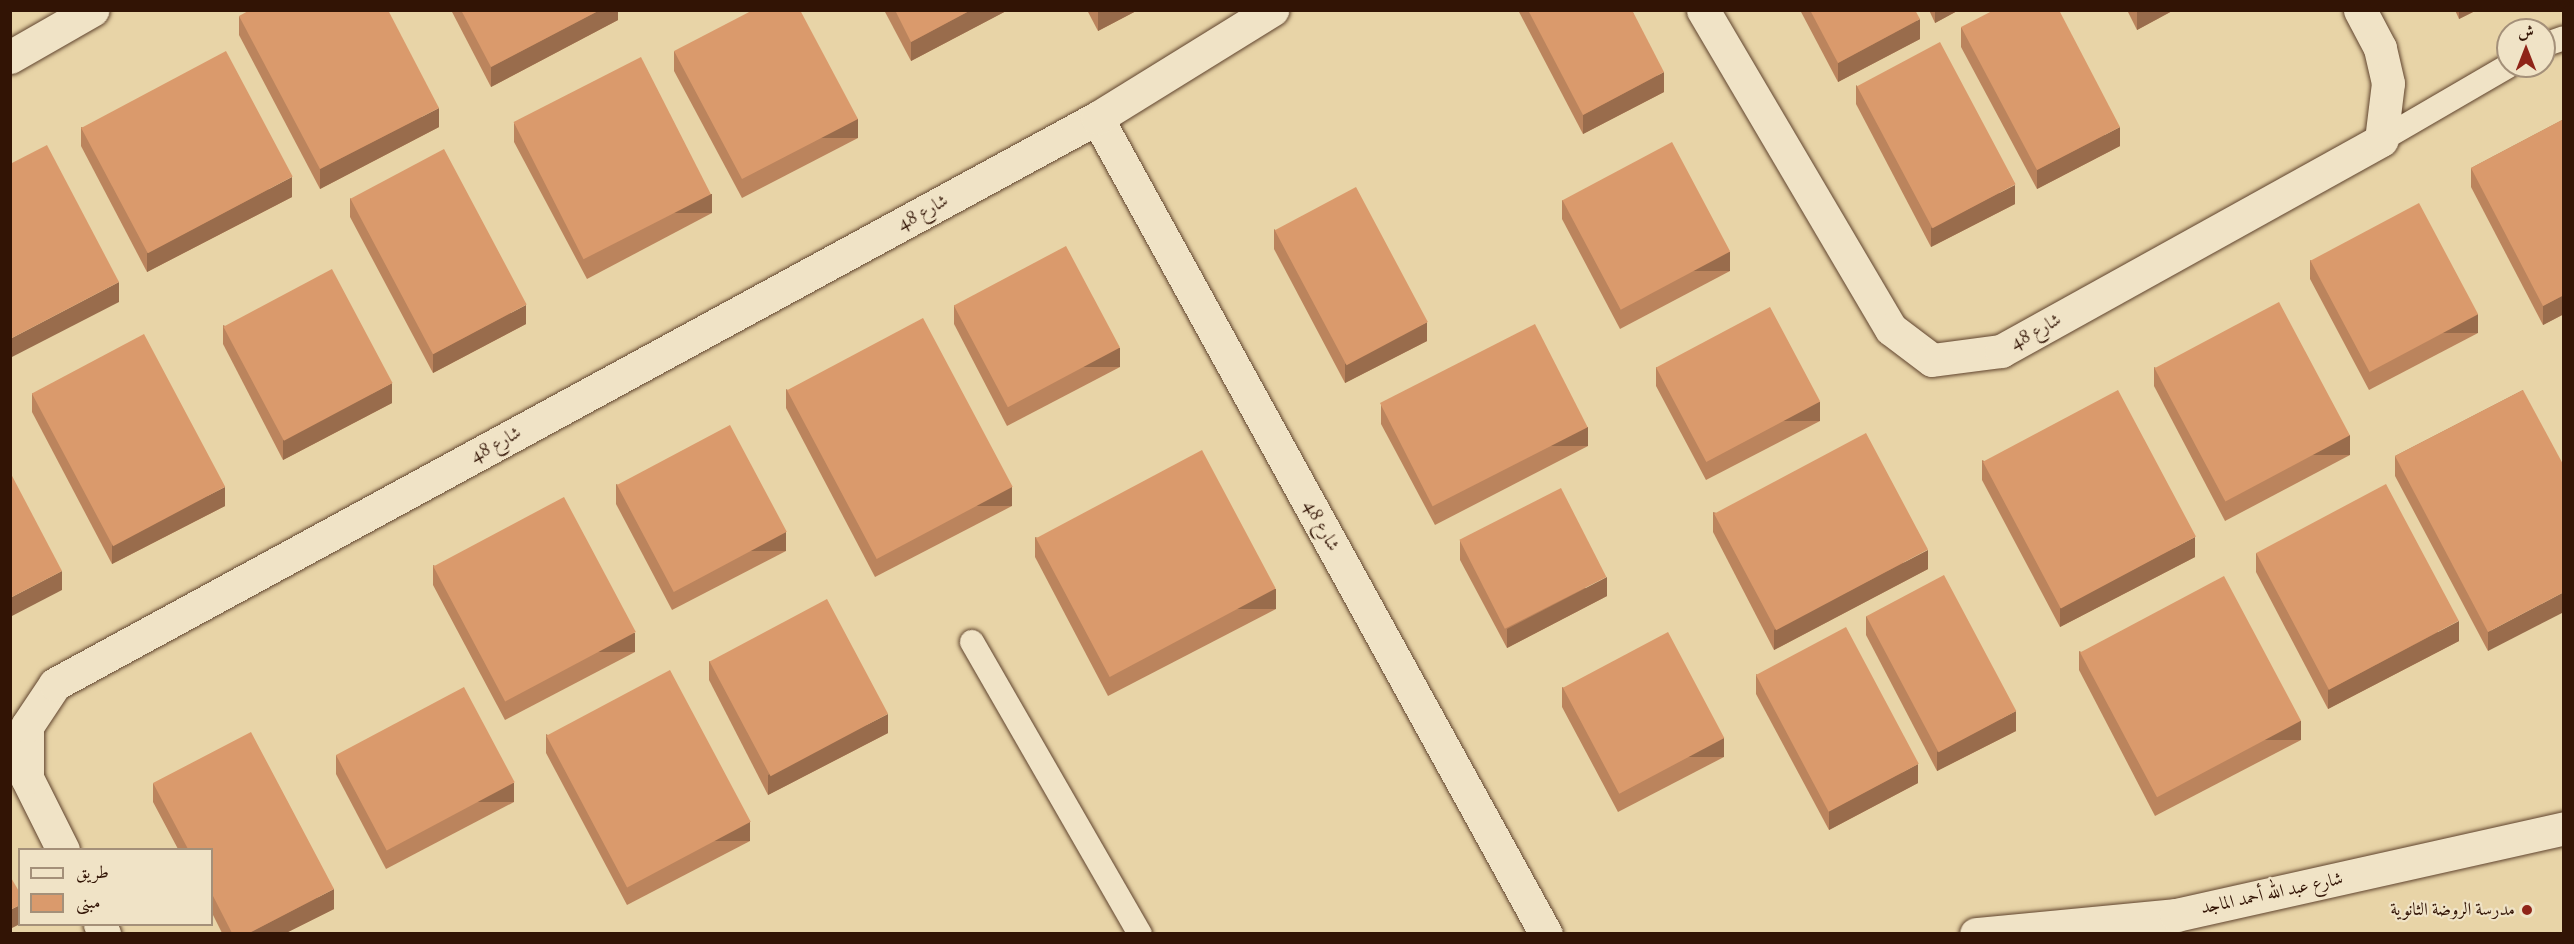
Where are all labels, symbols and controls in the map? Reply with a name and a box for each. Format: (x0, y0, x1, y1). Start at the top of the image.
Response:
north arrow (2496, 18, 2556, 78)
text: ش (2518, 22, 2534, 41)
street label: شارع 48 (894, 190, 952, 236)
street label: شارع 48 (2007, 309, 2065, 355)
street label: شارع 48 (467, 422, 525, 468)
street label: شارع 48 (1298, 497, 1344, 555)
legend (18, 848, 213, 926)
text: طريق (76, 862, 109, 883)
street label: شارع عبد الله أحمد الماجد (2199, 868, 2345, 920)
text: مبنى (76, 892, 101, 913)
place label: مدرسة الروضة الثانوية (2390, 899, 2515, 921)
marker: مدرسة الروضة الثانوية (2520, 903, 2534, 917)

